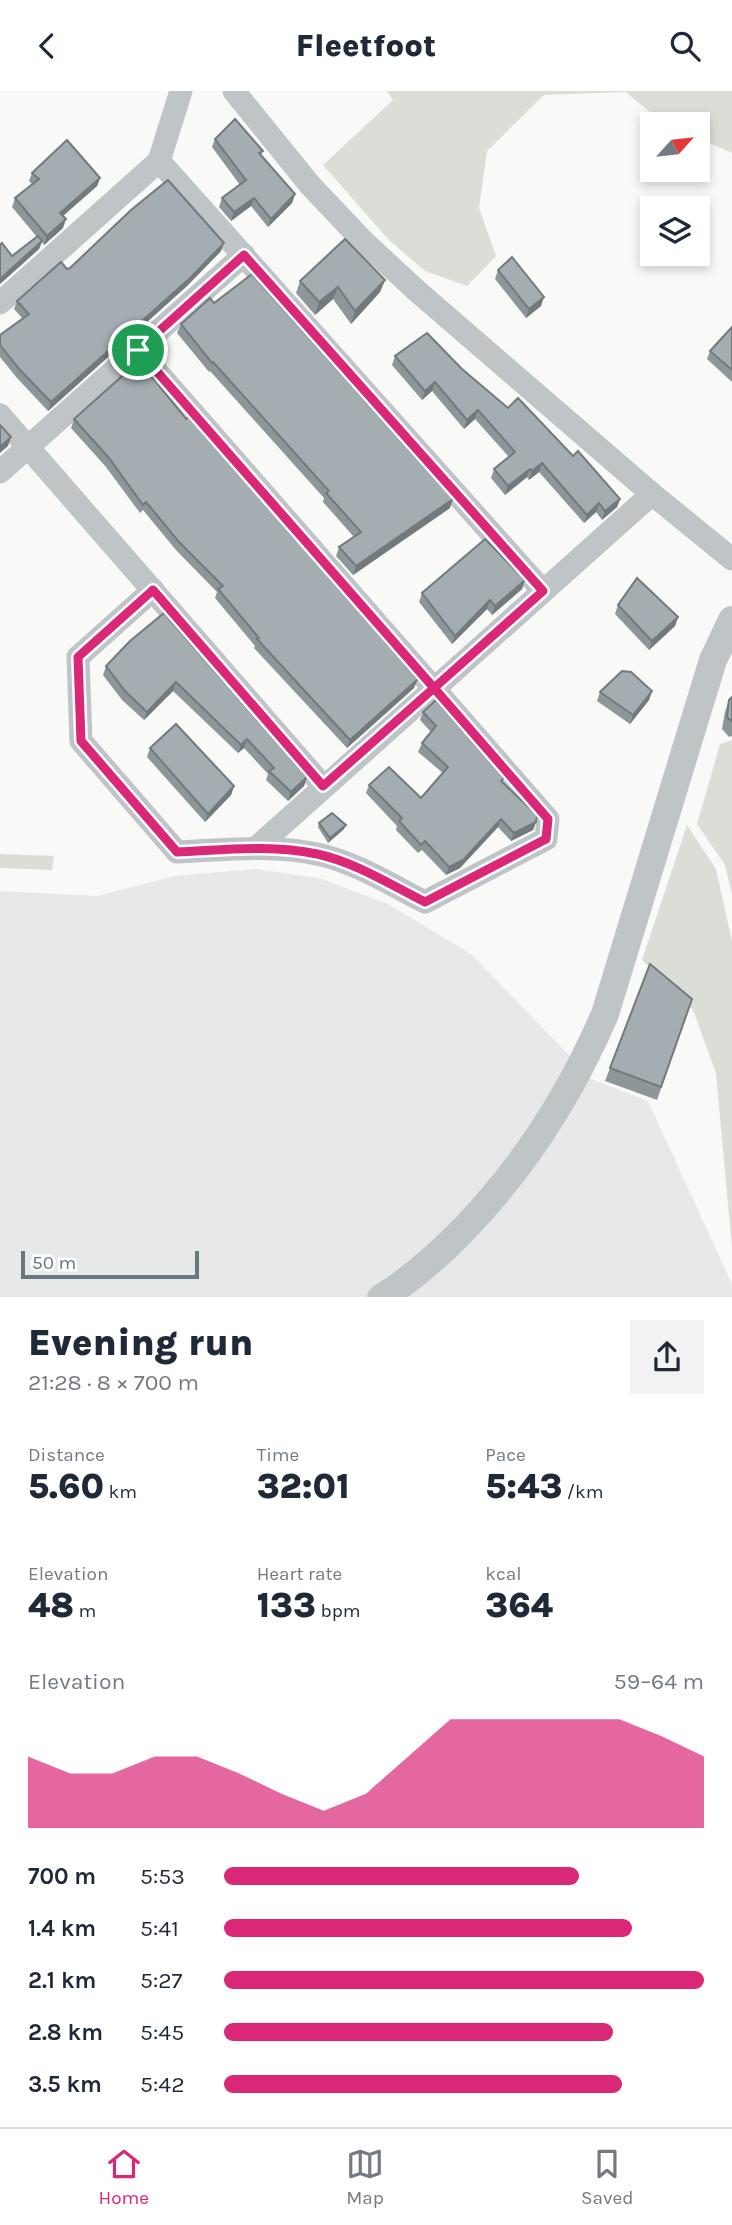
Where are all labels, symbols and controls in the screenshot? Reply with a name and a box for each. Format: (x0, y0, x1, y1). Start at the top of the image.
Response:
icon: back (28, 27, 66, 65)
text: Fleetfoot (296, 27, 436, 64)
icon: search (666, 27, 704, 65)
north arrow (640, 112, 710, 182)
map controls (640, 112, 710, 266)
button: layers (640, 196, 710, 266)
pin (108, 320, 168, 380)
icon: arrive (119, 331, 157, 369)
scale bar (21, 1248, 200, 1280)
text: 50 m (32, 1252, 76, 1274)
text: Evening run (28, 1320, 253, 1365)
button: share (630, 1320, 704, 1394)
text: 21:28 · 8 × 700 m (28, 1369, 199, 1396)
text: Distance (28, 1444, 105, 1466)
text: Time (257, 1444, 299, 1466)
text: Pace (485, 1444, 526, 1466)
text: 5.60 (28, 1466, 104, 1507)
text: 32:01 (257, 1466, 350, 1507)
text: 5:43 (485, 1466, 562, 1507)
text: km (104, 1481, 137, 1503)
text: /km (562, 1481, 604, 1503)
text: Elevation (28, 1563, 108, 1585)
text: Heart rate (257, 1563, 342, 1585)
text: kcal (485, 1563, 522, 1585)
text: 48 (28, 1585, 74, 1626)
text: 133 (257, 1585, 316, 1626)
text: 364 (485, 1585, 553, 1626)
text: m (74, 1600, 96, 1622)
text: bpm (316, 1600, 361, 1622)
text: Elevation (28, 1668, 125, 1695)
text: 59–64 m (614, 1668, 704, 1695)
text: 700 m (28, 1863, 96, 1890)
text: 5:53 (140, 1863, 185, 1890)
text: 1.4 km (28, 1915, 96, 1942)
text: 5:41 (140, 1915, 179, 1942)
text: 2.1 km (28, 1967, 96, 1994)
text: 5:27 (140, 1967, 182, 1994)
text: 2.8 km (28, 2019, 103, 2046)
text: 5:45 (140, 2019, 184, 2046)
text: 3.5 km (28, 2071, 102, 2098)
text: 5:42 (140, 2071, 184, 2098)
tab: Home (98, 2145, 149, 2209)
tab: Map (346, 2145, 384, 2209)
tab: Saved (581, 2145, 634, 2209)

